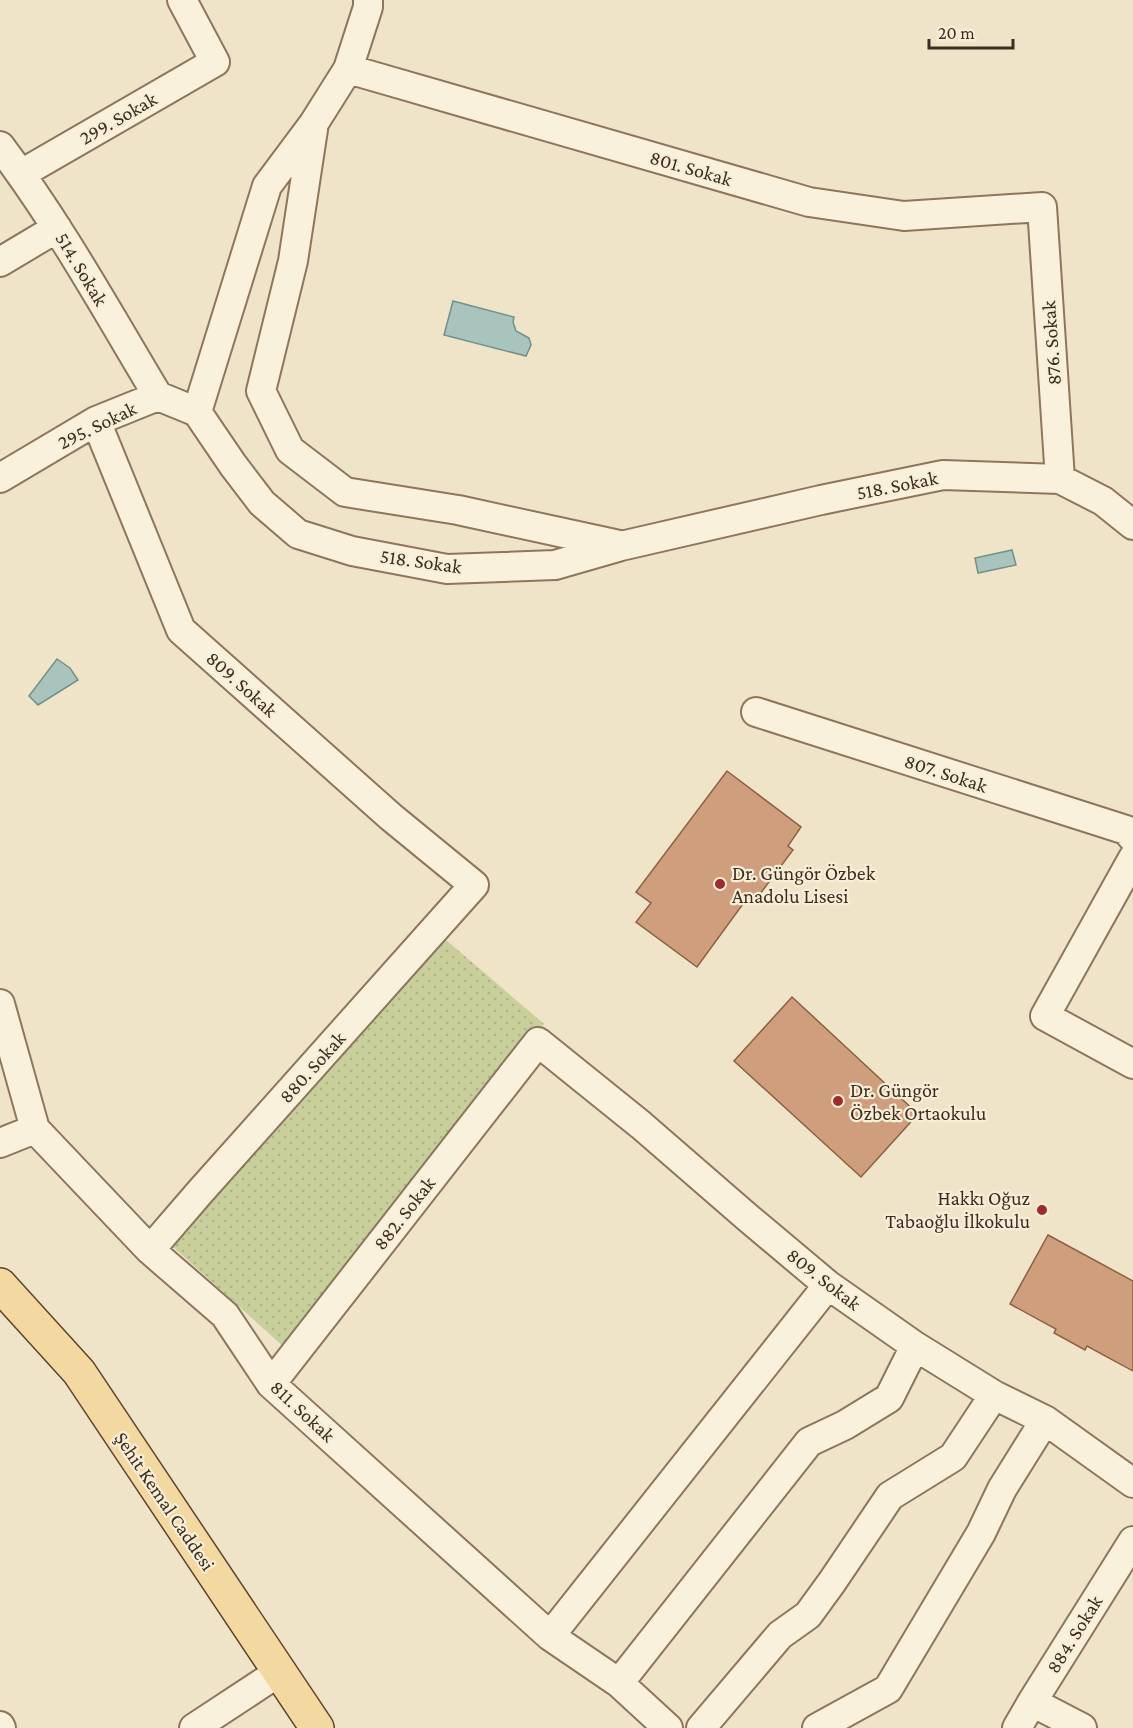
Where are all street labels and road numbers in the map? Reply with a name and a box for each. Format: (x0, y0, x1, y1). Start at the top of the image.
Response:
street label: 299. Sokak (76, 87, 161, 149)
street label: 801. Sokak (647, 146, 735, 190)
street label: 514. Sokak (51, 228, 113, 310)
street label: 876. Sokak (1037, 300, 1065, 386)
street label: 295. Sokak (54, 396, 140, 453)
street label: 518. Sokak (854, 466, 940, 504)
street label: 518. Sokak (379, 544, 464, 578)
street label: 809. Sokak (202, 647, 282, 722)
street label: 807. Sokak (902, 749, 991, 797)
street label: 880. Sokak (274, 1027, 350, 1107)
street label: 882. Sokak (369, 1172, 440, 1254)
street label: 809. Sokak (783, 1243, 866, 1315)
street label: 811. Sokak (266, 1376, 340, 1447)
street label: Şehit Kemal Caddesi (110, 1427, 220, 1575)
street label: 884. Sokak (1041, 1591, 1107, 1677)

